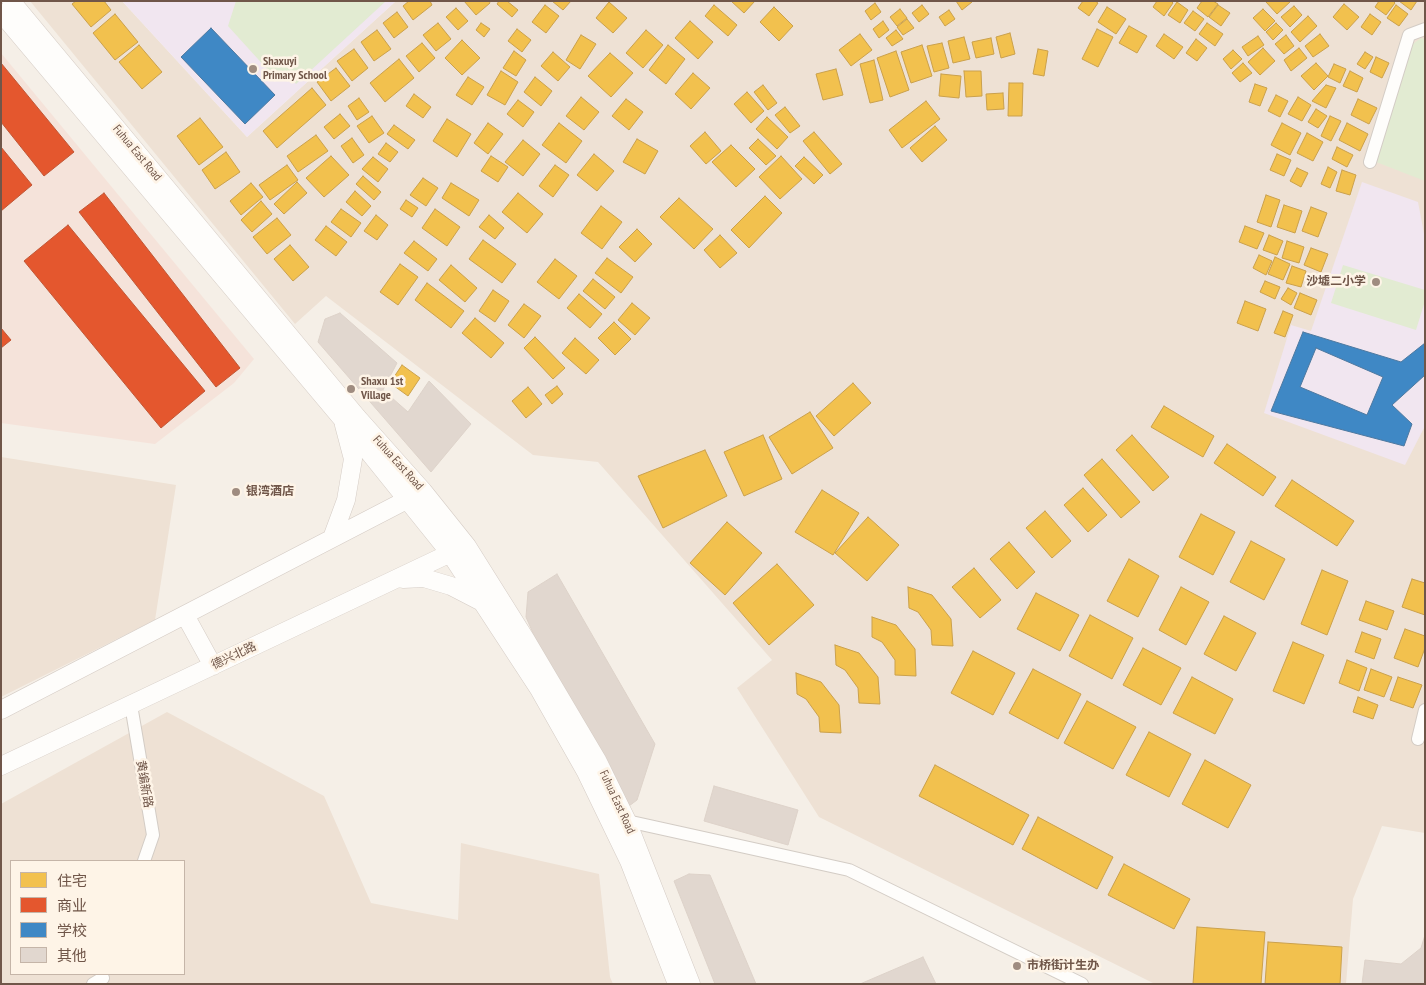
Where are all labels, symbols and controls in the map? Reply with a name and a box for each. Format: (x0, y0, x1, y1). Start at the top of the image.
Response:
place label: Shaxuyi Primary School (263, 55, 327, 83)
marker: Shaxuyi Primary School (247, 63, 259, 75)
street label: Fuhua East Road (110, 122, 164, 184)
place label: 沙墟二小学 (1306, 275, 1366, 289)
marker: 沙墟二小学 (1370, 276, 1382, 288)
place label: Shaxu 1st Village (361, 375, 403, 403)
marker: Shaxu 1st Village (345, 383, 357, 395)
street label: Fuhua East Road (370, 433, 426, 493)
place label: 银湾酒店 (246, 485, 294, 499)
marker: 银湾酒店 (230, 486, 242, 498)
street label: 德兴北路 (209, 639, 259, 673)
street label: 黄编新路 (133, 759, 155, 809)
street label: Fuhua East Road (596, 768, 638, 836)
legend (10, 860, 185, 975)
text: 住宅 (57, 871, 87, 890)
text: 商业 (57, 896, 87, 915)
text: 学校 (57, 921, 87, 940)
text: 其他 (57, 946, 87, 965)
place label: 市桥街计生办 (1027, 959, 1099, 973)
marker: 市桥街计生办 (1011, 960, 1023, 972)

